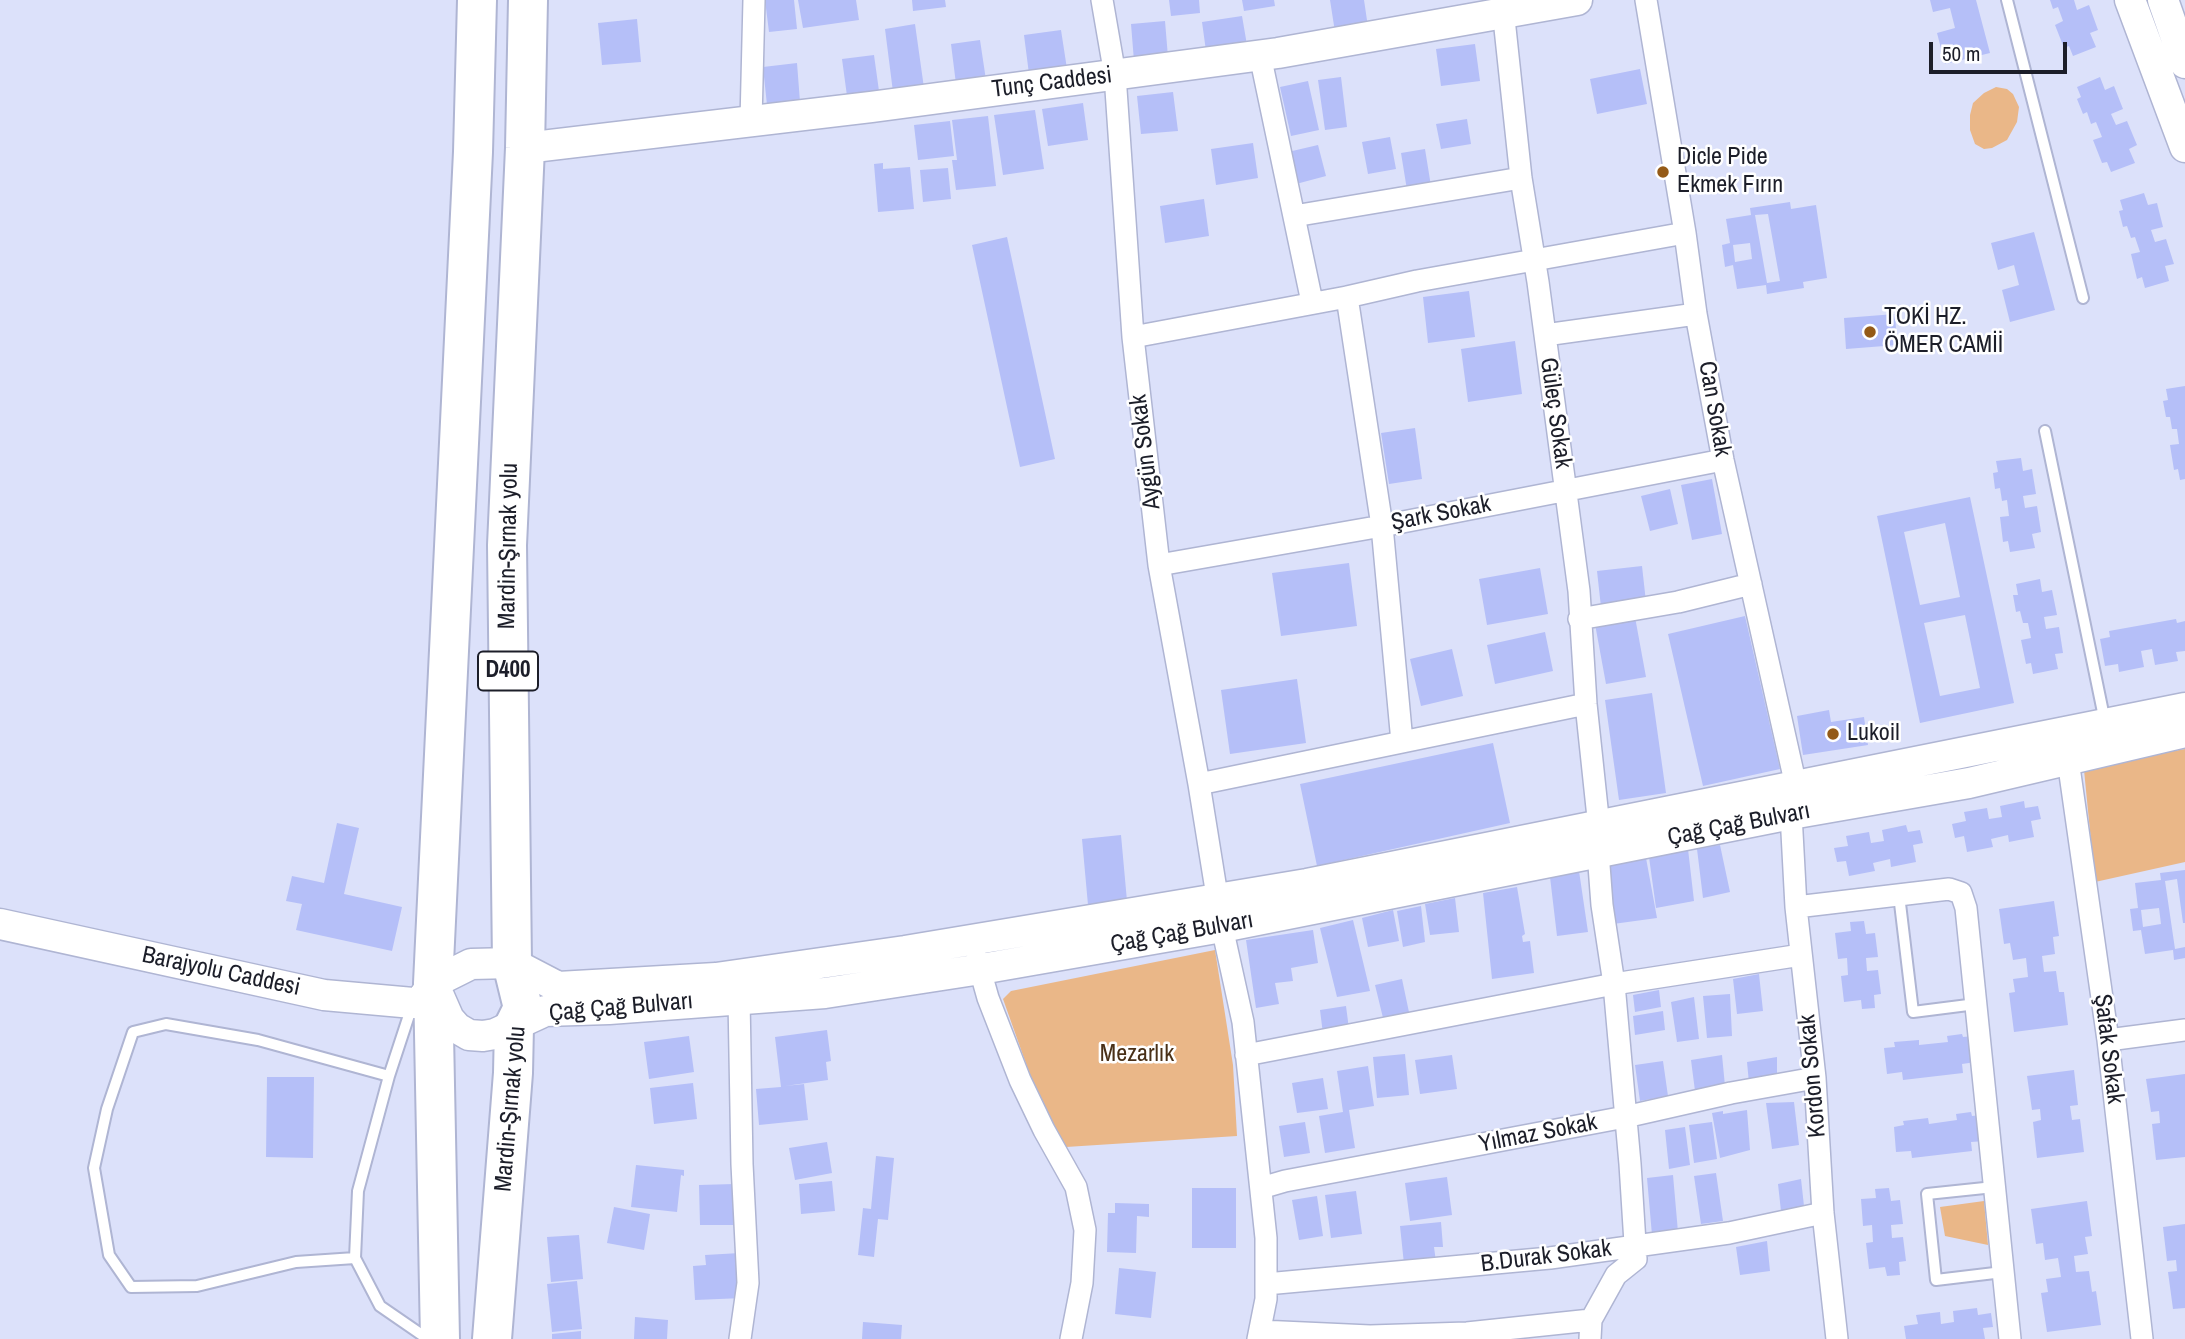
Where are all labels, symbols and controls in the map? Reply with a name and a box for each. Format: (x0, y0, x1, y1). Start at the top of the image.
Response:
scale bar (1933, 28, 2071, 72)
text: 50 m (1942, 39, 1980, 68)
street label: Tunç Caddesi (990, 61, 1114, 105)
place label: Dicle Pide Ekmek Fırın (1677, 144, 1783, 200)
marker: Dicle Pide Ekmek Fırın (1655, 164, 1671, 180)
place label: TOKİ HZ. ÖMER CAMİİ (1884, 304, 2003, 360)
marker: TOKİ HZ. ÖMER CAMİİ (1862, 324, 1878, 340)
street label: Güleç Sokak (1533, 356, 1577, 470)
street label: Can Sokak (1691, 359, 1737, 459)
street label: Aygün Sokak (1125, 393, 1167, 511)
street label: Mardin-Şırnak yolu (493, 463, 525, 629)
street label: Şark Sokak (1389, 490, 1493, 538)
road number: D400 (478, 652, 538, 691)
place label: Lukoil (1847, 720, 1900, 748)
marker: Lukoil (1825, 726, 1841, 742)
street label: Çağ Çağ Bulvarı (1665, 797, 1813, 853)
street label: Çağ Çağ Bulvarı (1108, 906, 1256, 960)
street label: Barajyolu Caddesi (139, 941, 303, 1003)
street label: Çağ Çağ Bulvarı (548, 987, 694, 1029)
street label: Şafak Sokak (2087, 992, 2129, 1106)
street label: Kordon Sokak (1793, 1013, 1833, 1139)
street label: Mardin-Şırnak yolu (489, 1025, 533, 1193)
park label: Mezarlık (1100, 1041, 1174, 1069)
street label: Yılmaz Sokak (1477, 1108, 1599, 1160)
street label: B.Durak Sokak (1479, 1235, 1613, 1279)

